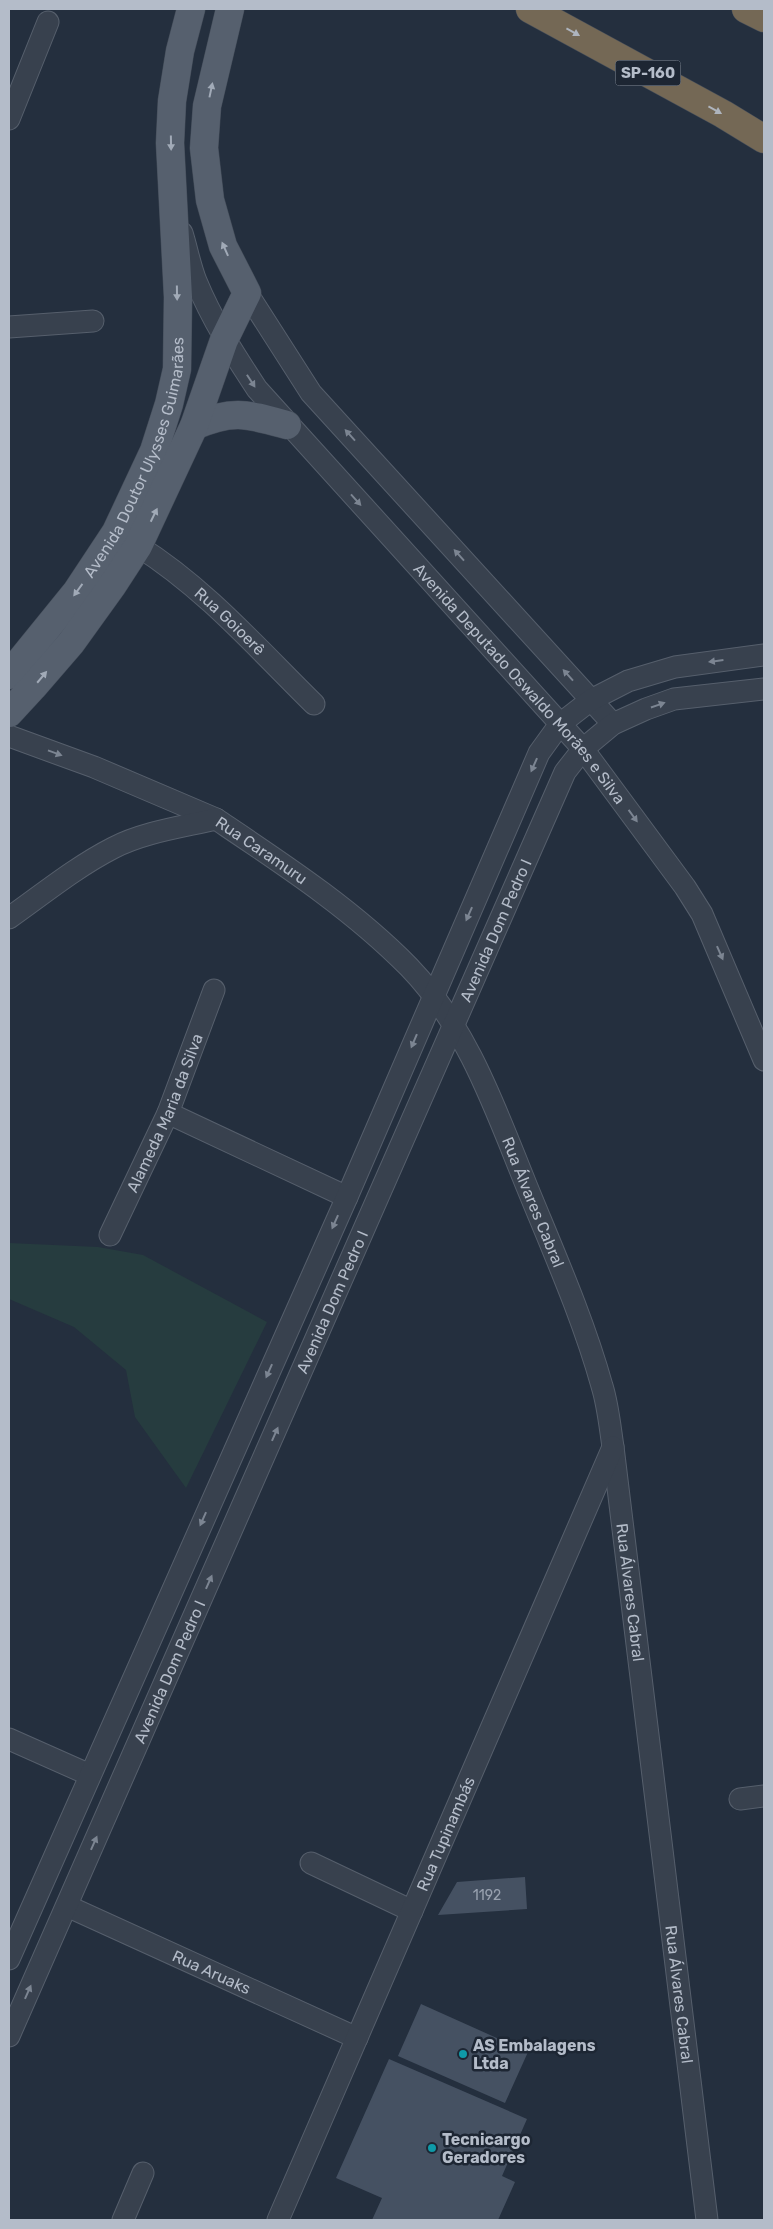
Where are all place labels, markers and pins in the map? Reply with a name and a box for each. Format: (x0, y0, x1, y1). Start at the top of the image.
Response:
place label: AS Embalagens Ltda (473, 2036, 596, 2073)
marker: AS Embalagens Ltda (457, 2048, 469, 2060)
place label: Tecnicargo Geradores (442, 2130, 531, 2167)
marker: Tecnicargo Geradores (426, 2142, 438, 2154)

